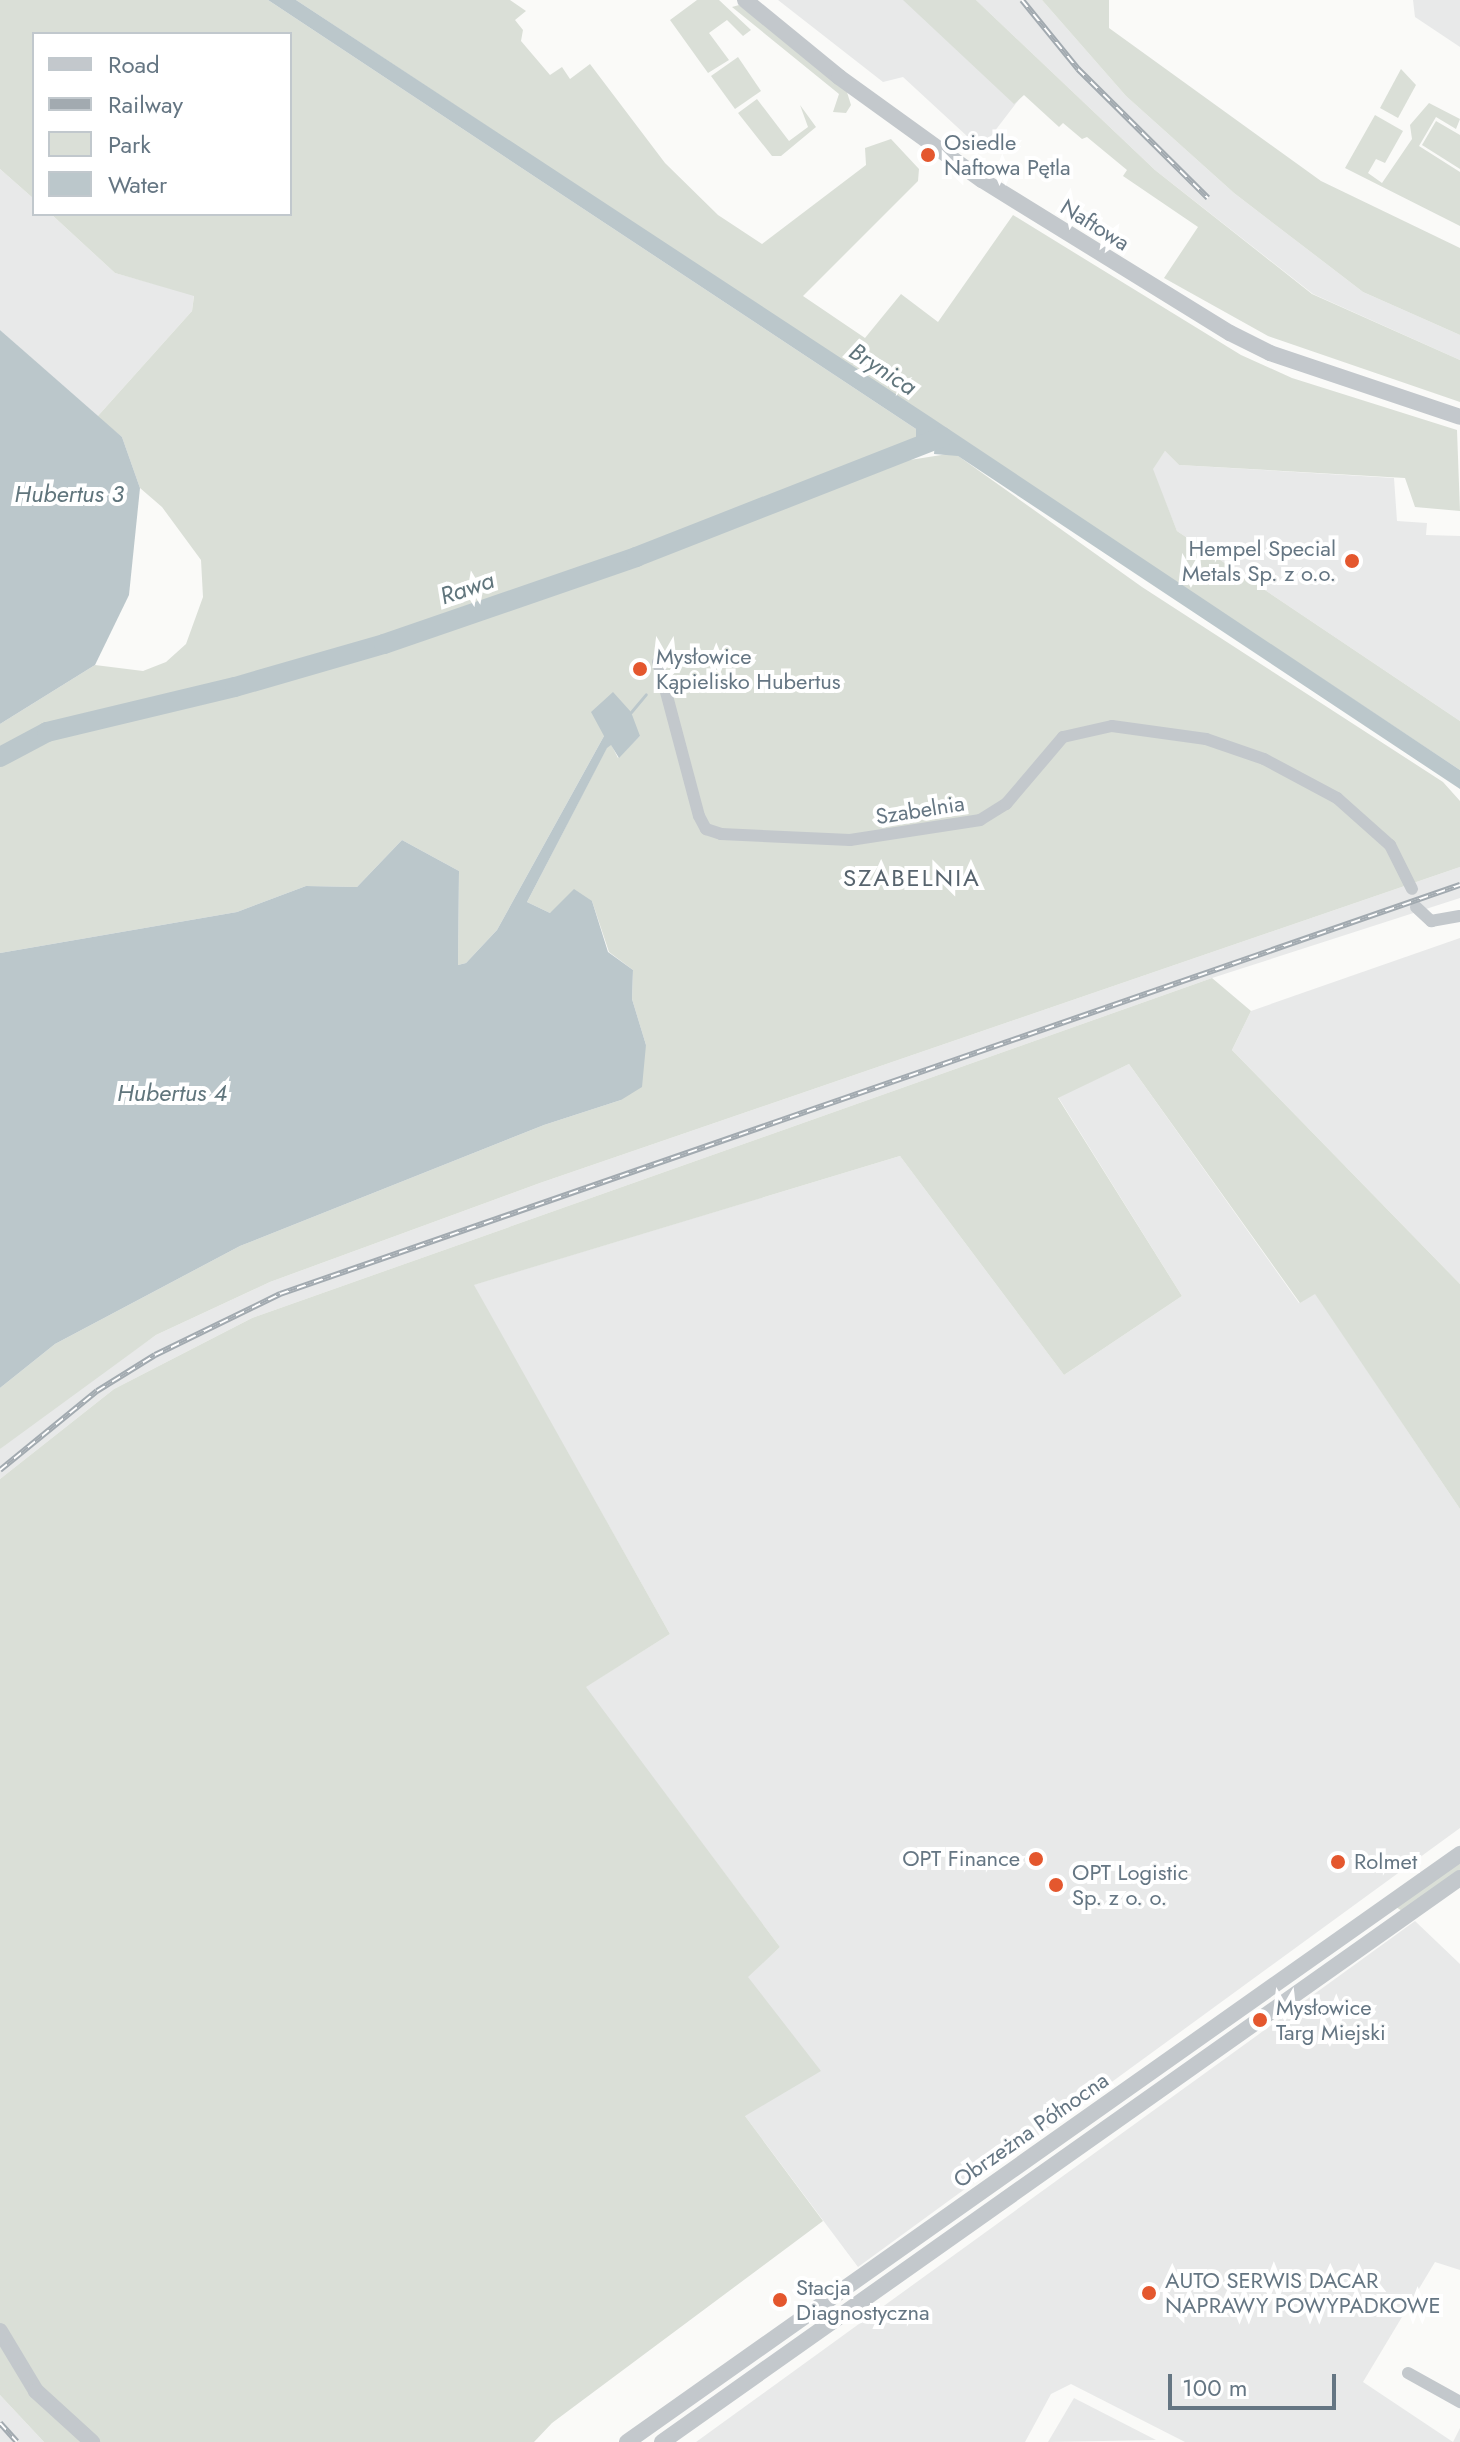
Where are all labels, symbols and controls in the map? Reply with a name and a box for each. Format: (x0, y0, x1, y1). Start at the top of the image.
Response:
legend (32, 32, 292, 216)
text: Road (108, 47, 160, 82)
text: Railway (108, 87, 183, 122)
text: Park (108, 127, 151, 162)
place label: Osiedle Naftowa Pętla (944, 129, 1071, 180)
marker: Osiedle Naftowa Pętla (919, 146, 937, 164)
text: Water (108, 167, 167, 202)
street label: Naftowa (1056, 194, 1134, 256)
water label: Brynica (844, 337, 922, 401)
water label: Hubertus 3 (14, 480, 124, 508)
place label: Hempel Special Metals Sp. z o.o. (1182, 535, 1336, 586)
marker: Hempel Special Metals Sp. z o.o. (1343, 552, 1361, 570)
water label: Rawa (436, 565, 498, 611)
place label: Mysłowice Kąpielisko Hubertus (656, 643, 841, 694)
marker: Mysłowice Kąpielisko Hubertus (631, 660, 649, 678)
street label: Szabelnia (874, 790, 966, 830)
district label: SZABELNIA (843, 864, 981, 892)
water label: Hubertus 4 (117, 1079, 227, 1107)
place label: OPT Finance (902, 1846, 1020, 1872)
place label: Rolmet (1354, 1849, 1417, 1875)
marker: OPT Finance (1027, 1850, 1045, 1868)
marker: Rolmet (1329, 1853, 1347, 1871)
place label: OPT Logistic Sp. z o. o. (1072, 1859, 1188, 1910)
marker: OPT Logistic Sp. z o. o. (1047, 1876, 1065, 1894)
place label: Mysłowice Targ Miejski (1276, 1994, 1386, 2046)
marker: Mysłowice Targ Miejski (1251, 2011, 1269, 2029)
street label: Obrzeżna Północna (949, 2067, 1113, 2193)
place label: AUTO SERWIS DACAR NAPRAWY POWYPADKOWE (1165, 2267, 1441, 2318)
place label: Stacja Diagnostyczna (796, 2274, 930, 2326)
marker: AUTO SERWIS DACAR NAPRAWY POWYPADKOWE (1140, 2284, 1158, 2302)
marker: Stacja Diagnostyczna (771, 2291, 789, 2309)
scale bar (1172, 2358, 1340, 2408)
text: 100 m (1182, 2370, 1248, 2405)

